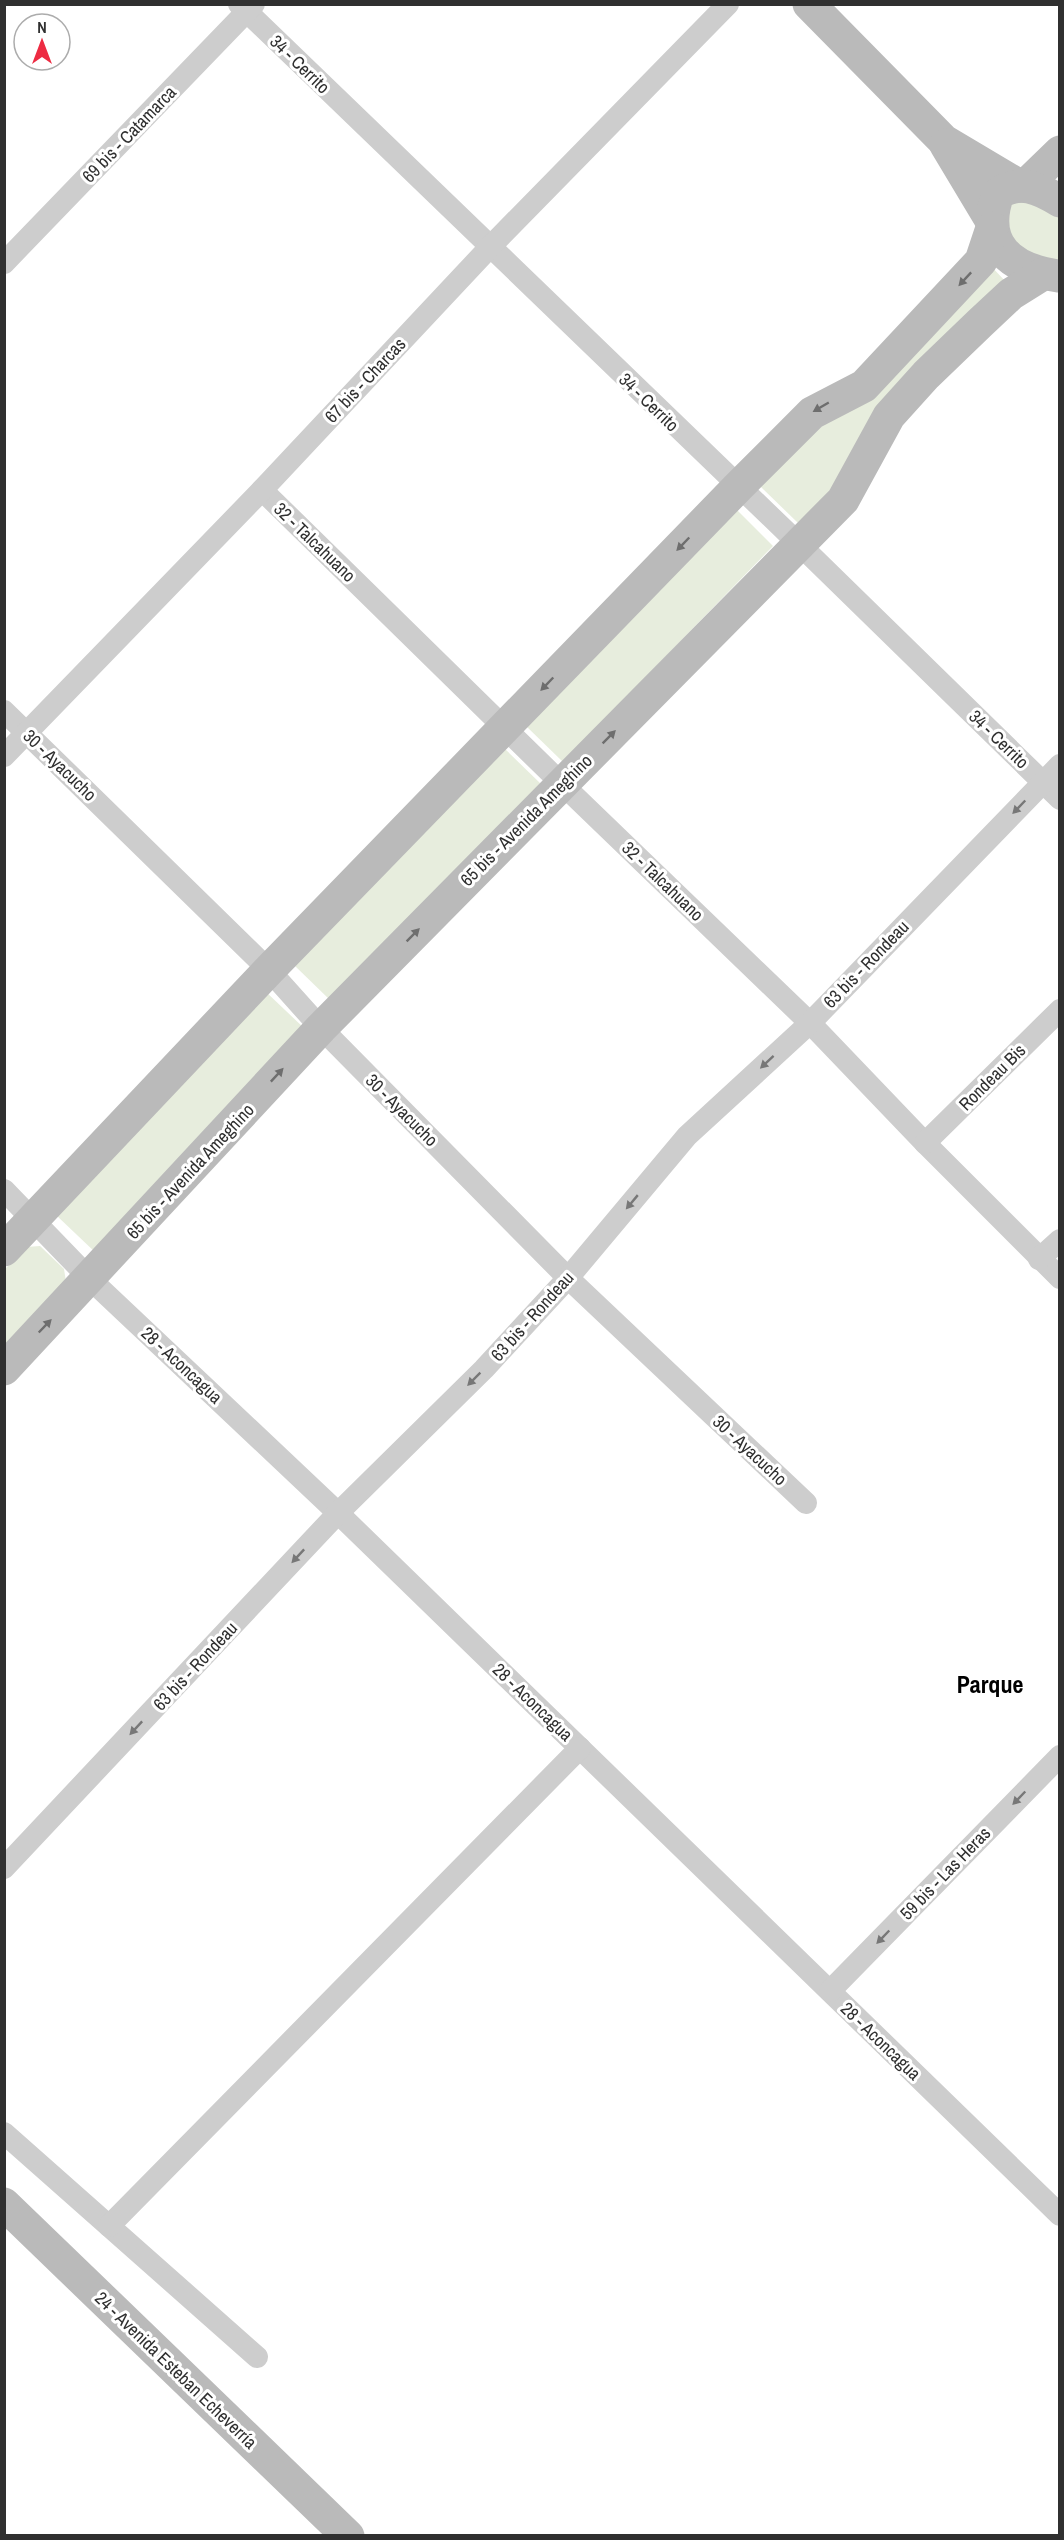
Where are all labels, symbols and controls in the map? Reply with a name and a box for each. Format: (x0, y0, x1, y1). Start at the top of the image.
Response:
north arrow (12, 12, 72, 72)
text: N (37, 16, 47, 38)
street label: 34 - Cerrito (264, 29, 336, 99)
street label: 69 bis - Catamarca (76, 80, 182, 188)
one-way arrow (958, 272, 972, 286)
street label: 67 bis - Charcas (319, 332, 411, 428)
street label: 34 - Cerrito (613, 367, 685, 437)
one-way arrow (813, 402, 829, 413)
street label: 32 - Talcahuano (269, 497, 361, 587)
one-way arrow (676, 536, 690, 550)
one-way arrow (540, 676, 554, 690)
street label: 34 - Cerrito (963, 704, 1035, 774)
street label: 30 - Ayacucho (18, 724, 102, 806)
one-way arrow (602, 729, 616, 744)
street label: 65 bis - Avenida Ameghino (455, 749, 597, 891)
one-way arrow (1012, 799, 1026, 813)
street label: 32 - Talcahuano (617, 836, 709, 926)
street label: 63 bis - Rondeau (818, 915, 914, 1013)
one-way arrow (405, 929, 419, 943)
street label: Rondeau Bis (953, 1038, 1031, 1116)
one-way arrow (760, 1055, 775, 1068)
street label: 30 - Ayacucho (360, 1068, 444, 1152)
one-way arrow (270, 1069, 284, 1083)
street label: 65 bis - Avenida Ameghino (120, 1098, 260, 1244)
one-way arrow (625, 1194, 638, 1210)
street label: 63 bis - Rondeau (485, 1266, 579, 1366)
one-way arrow (38, 1319, 52, 1334)
street label: 28 - Aconcagua (136, 1321, 228, 1409)
one-way arrow (467, 1372, 481, 1386)
street label: 30 - Ayacucho (707, 1409, 793, 1491)
one-way arrow (291, 1548, 305, 1563)
street label: 63 bis - Rondeau (147, 1616, 243, 1716)
street label: 28 - Aconcagua (487, 1657, 579, 1747)
district label: Parque (957, 1668, 1023, 1700)
one-way arrow (129, 1721, 143, 1736)
one-way arrow (1012, 1790, 1026, 1804)
street label: 59 bis - Las Heras (894, 1821, 996, 1925)
one-way arrow (876, 1930, 890, 1944)
street label: 28 - Aconcagua (835, 1996, 927, 2086)
street label: 24 - Avenida Esteban Echeverría (89, 2286, 263, 2454)

